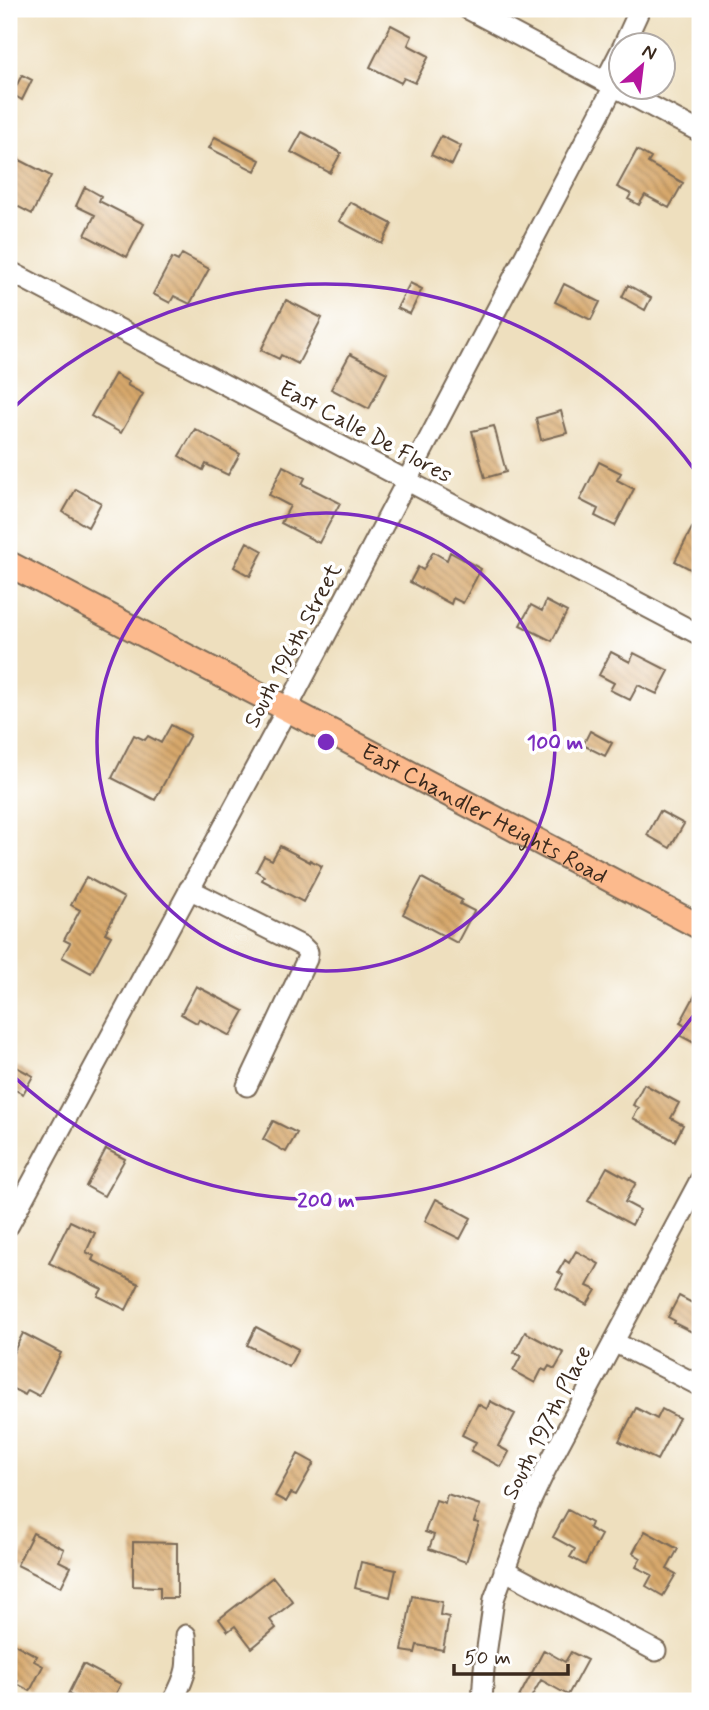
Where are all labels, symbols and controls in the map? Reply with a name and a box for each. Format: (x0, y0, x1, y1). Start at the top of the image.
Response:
north arrow (608, 32, 678, 102)
text: N (638, 38, 661, 66)
street label: East Calle De Flores (273, 374, 457, 491)
street label: South 196th Street (238, 558, 350, 734)
text: 100 m (527, 729, 583, 757)
centre of rings (314, 730, 338, 754)
street label: East Chandler Heights Road (356, 737, 612, 892)
text: 200 m (297, 1187, 355, 1215)
street label: South 197th Place (496, 1341, 600, 1505)
scale bar (454, 1633, 567, 1677)
text: 50 m (464, 1644, 511, 1672)

